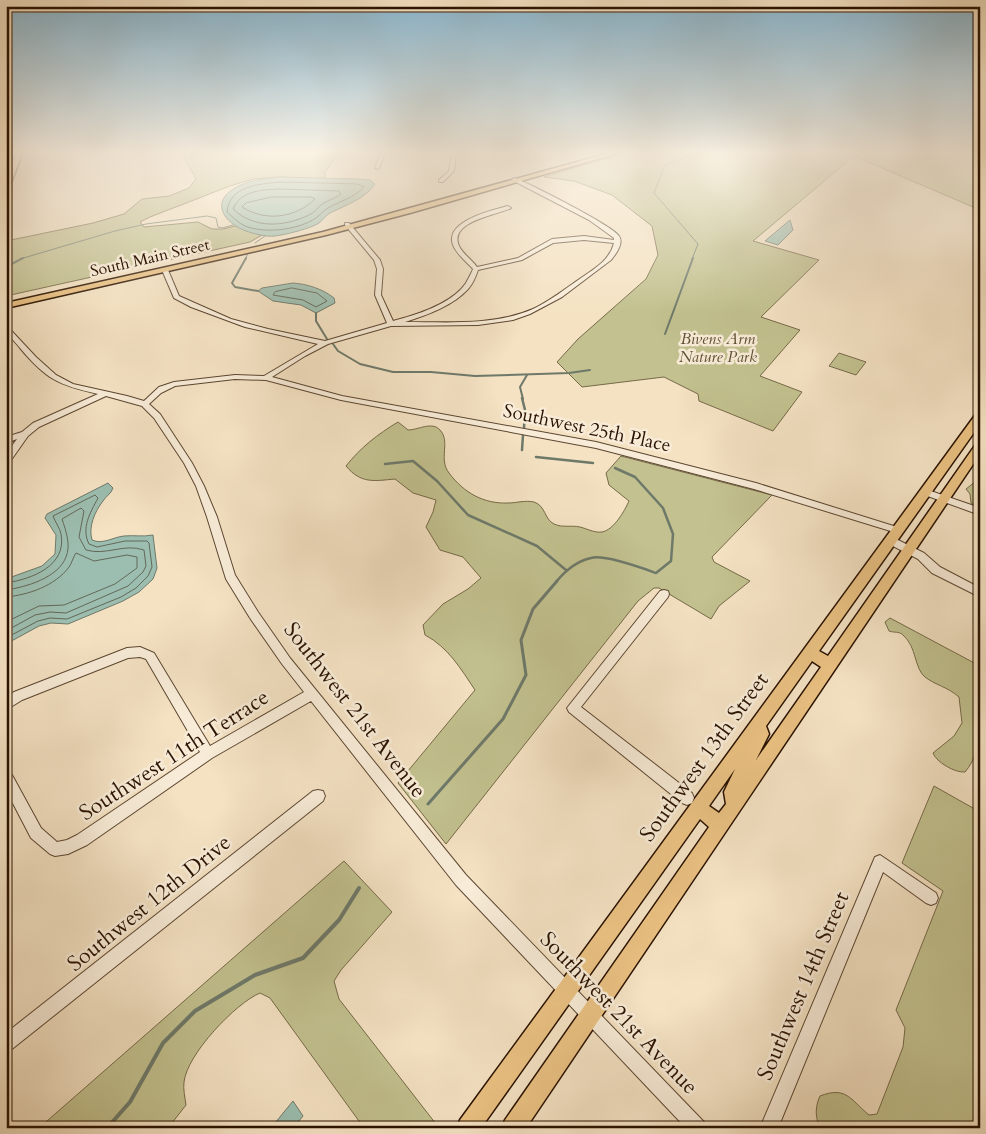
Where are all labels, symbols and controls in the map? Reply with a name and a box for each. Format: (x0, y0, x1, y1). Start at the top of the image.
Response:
street label: South Main Street (88, 234, 212, 282)
park label: Bivens Arm Nature Park (679, 328, 757, 368)
street label: Southwest 25th Place (501, 398, 673, 458)
street label: Southwest 21st Avenue (277, 616, 433, 804)
street label: Southwest 13th Street (632, 666, 776, 848)
street label: Southwest 11th Terrace (73, 682, 275, 828)
street label: Southwest 12th Drive (61, 828, 237, 978)
street label: Southwest 14th Street (750, 887, 856, 1085)
street label: Southwest 21st Avenue (533, 925, 705, 1101)

